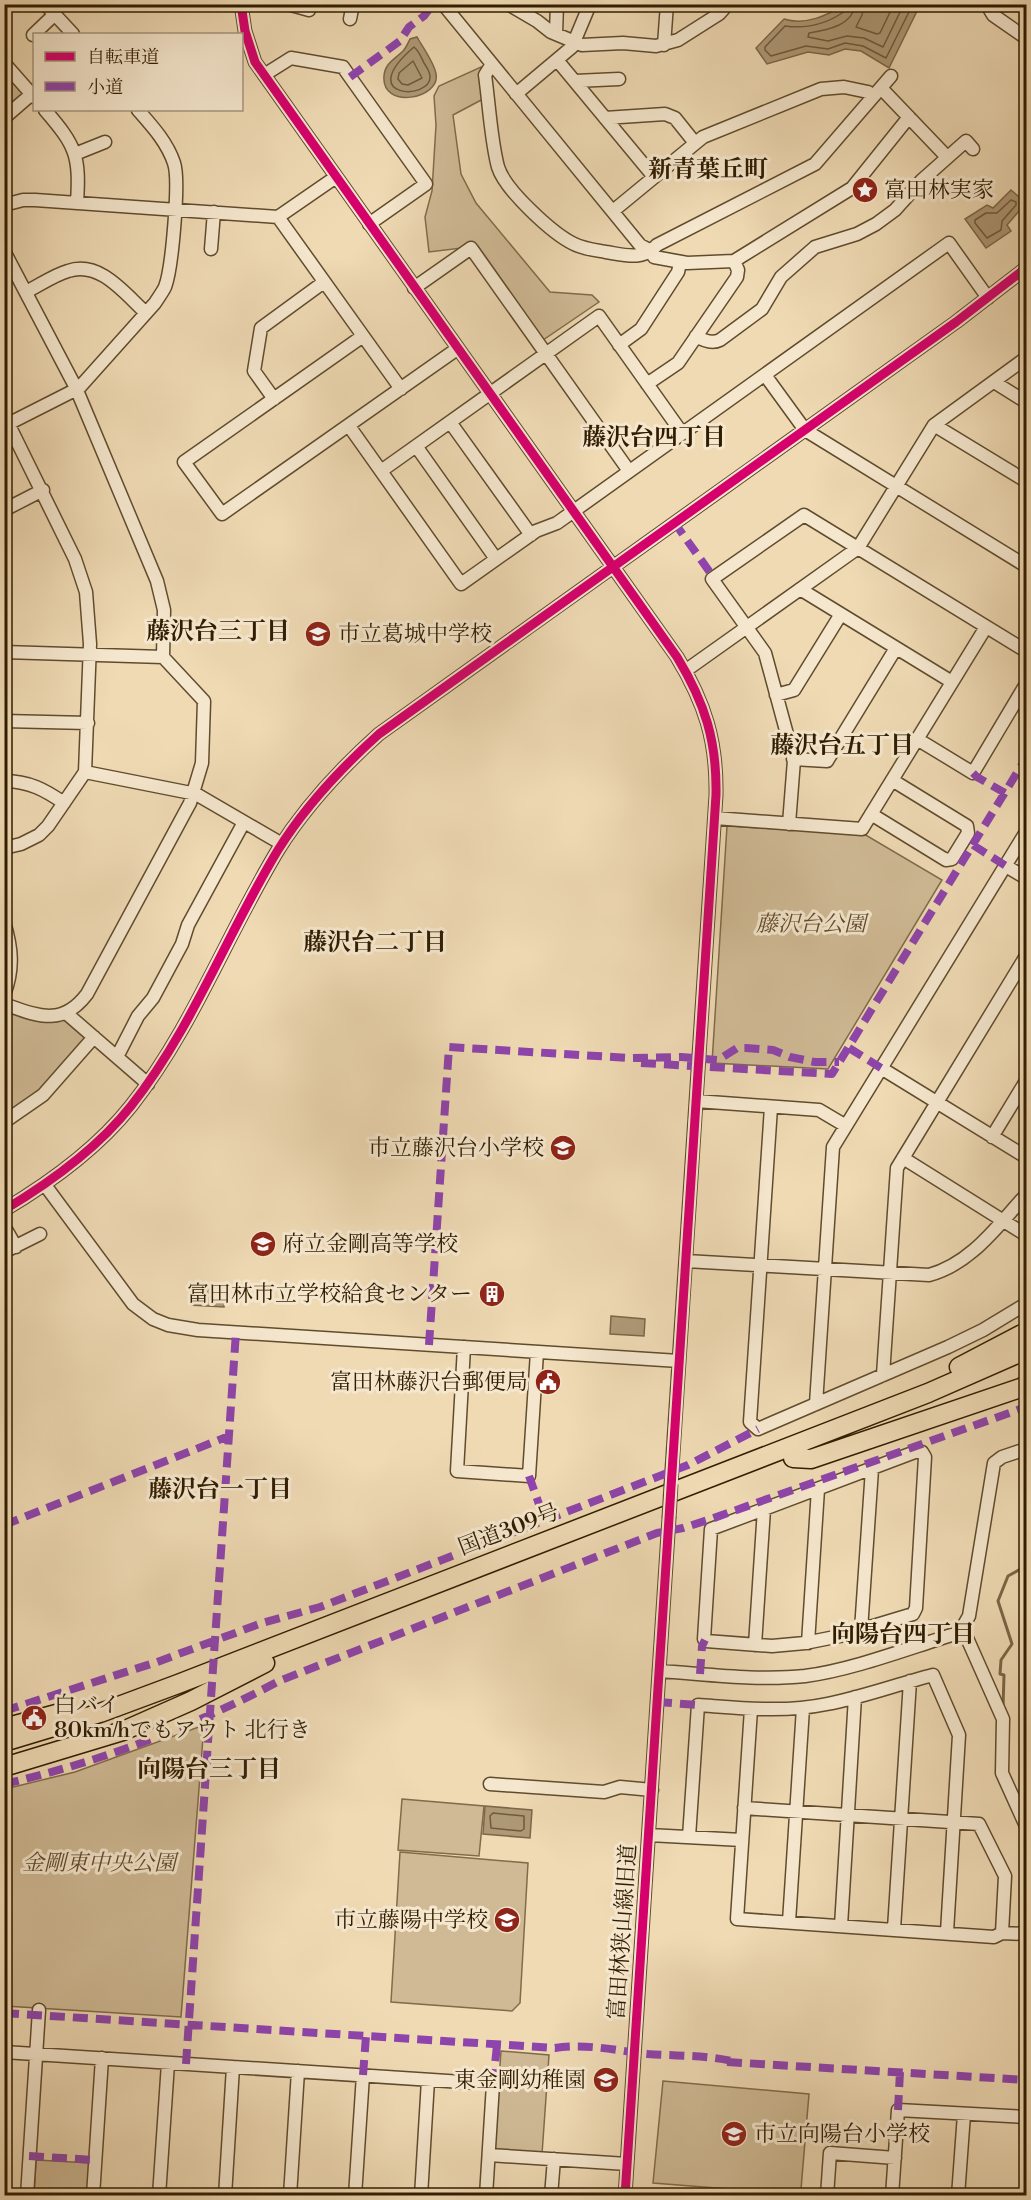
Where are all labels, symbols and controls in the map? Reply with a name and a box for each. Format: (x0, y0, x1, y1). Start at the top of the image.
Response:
legend (33, 33, 243, 111)
text: 自転車道 (87, 46, 159, 69)
text: 小道 (87, 76, 123, 99)
district label: 新青葉丘町 (648, 155, 768, 185)
place icon: 富田林実家 (850, 175, 880, 205)
place label: 富田林実家 (884, 177, 994, 204)
district label: 藤沢台四丁目 (582, 423, 726, 453)
district label: 藤沢台三丁目 (146, 617, 290, 647)
school or university icon: 市立葛城中学校 (303, 619, 333, 649)
place label: 市立葛城中学校 (338, 621, 492, 648)
district label: 藤沢台五丁目 (770, 731, 914, 761)
park label: 藤沢台公園 (756, 911, 869, 938)
district label: 藤沢台二丁目 (303, 928, 447, 958)
school or university icon: 市立藤沢台小学校 (548, 1133, 578, 1163)
place label: 市立藤沢台小学校 (368, 1135, 544, 1162)
school or university icon: 府立金剛高等学校 (248, 1229, 278, 1259)
place label: 府立金剛高等学校 (282, 1231, 458, 1258)
building icon: 富田林市立学校給食センター (477, 1279, 507, 1309)
place label: 富田林市立学校給食センター (187, 1281, 472, 1308)
public building icon: 富田林藤沢台郵便局 (533, 1367, 563, 1397)
place label: 富田林藤沢台郵便局 (330, 1369, 528, 1396)
district label: 藤沢台一丁目 (148, 1475, 292, 1505)
street label: 国道309号 (455, 1498, 563, 1562)
district label: 向陽台四丁目 (831, 1620, 975, 1650)
place label: 白バイ 80km/hでもアウト 北行き (54, 1692, 311, 1744)
public building icon: 白バイ 80km/hでもアウト 北行き (19, 1703, 49, 1733)
district label: 向陽台三丁目 (137, 1755, 281, 1785)
street label: 富田林狭山線旧道 (603, 1843, 643, 2021)
park label: 金剛東中央公園 (22, 1850, 179, 1877)
school or university icon: 市立藤陽中学校 (492, 1905, 522, 1935)
place label: 市立藤陽中学校 (334, 1907, 488, 1934)
school or university icon: 東金剛幼稚園 (591, 2065, 621, 2095)
place label: 東金剛幼稚園 (454, 2067, 586, 2094)
school or university icon: 市立向陽台小学校 (719, 2119, 749, 2149)
place label: 市立向陽台小学校 (754, 2121, 930, 2148)

